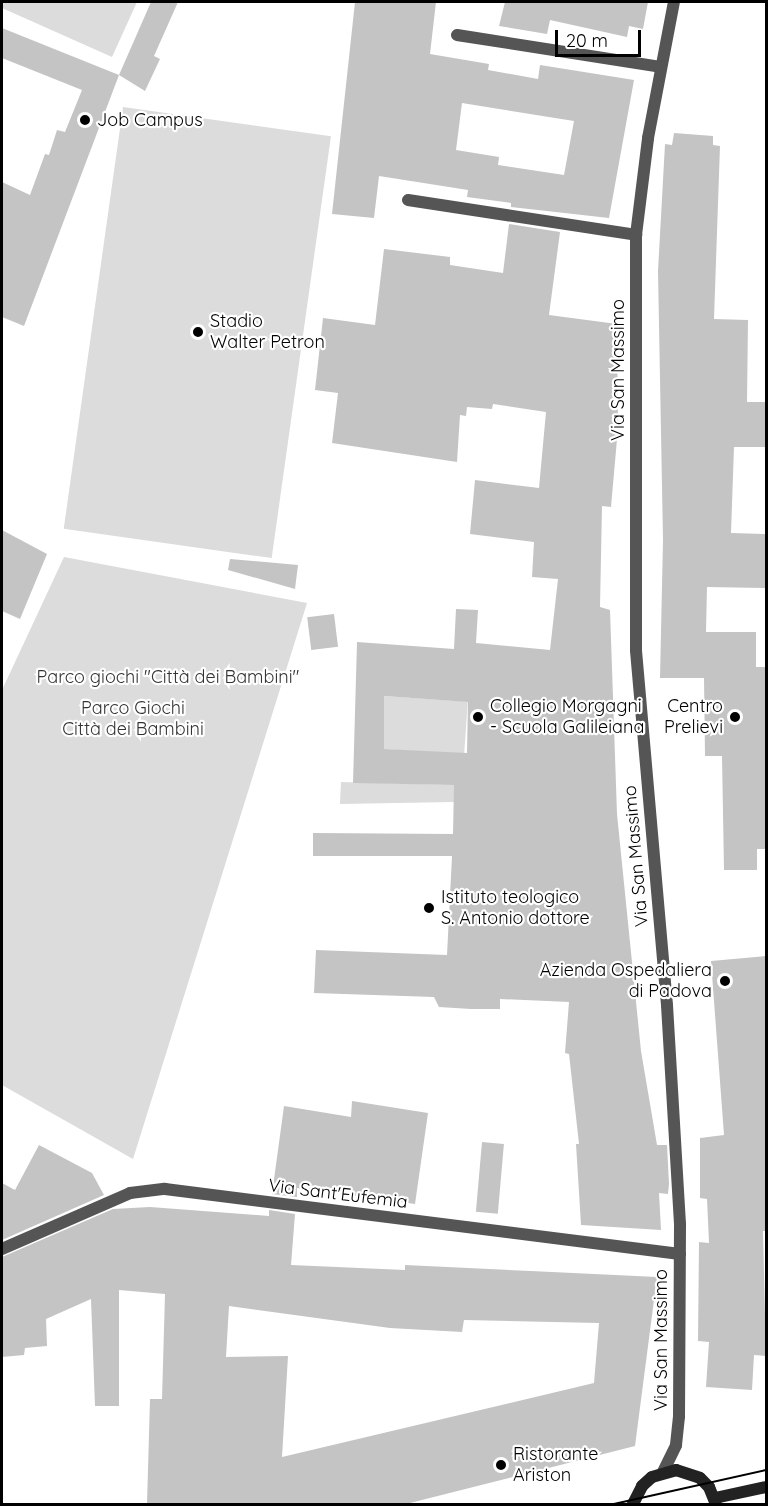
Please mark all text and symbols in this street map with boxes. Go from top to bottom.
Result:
scale bar [558,18,644,56]
text: 20 m [566,29,608,52]
place label: Job Campus [97,109,203,131]
marker: Job Campus [78,113,92,127]
street label: Via San Massimo [607,299,629,441]
place label: Stadio Walter Petron [210,311,325,354]
marker: Stadio Walter Petron [191,325,205,339]
park label: Parco giochi "Città dei Bambini" [37,666,299,688]
place label: Collegio Morgagni - Scuola Galileiana [490,696,644,738]
place label: Centro Prelievi [664,696,723,738]
park label: Parco Giochi Città dei Bambini [62,698,204,740]
marker: Collegio Morgagni - Scuola Galileiana [471,710,485,724]
marker: Centro Prelievi [728,710,742,724]
street label: Via San Massimo [619,784,653,928]
place label: Istituto teologico S. Antonio dottore [441,887,590,930]
marker: Istituto teologico S. Antonio dottore [422,901,436,915]
place label: Azienda Ospedaliera di Padova [540,960,712,1002]
marker: Azienda Ospedaliera di Padova [716,972,734,990]
street label: Via Sant'Eufemia [267,1175,409,1213]
street label: Via San Massimo [650,1269,672,1411]
place label: Ristorante Ariston [513,1444,598,1486]
marker: Ristorante Ariston [494,1458,508,1472]

